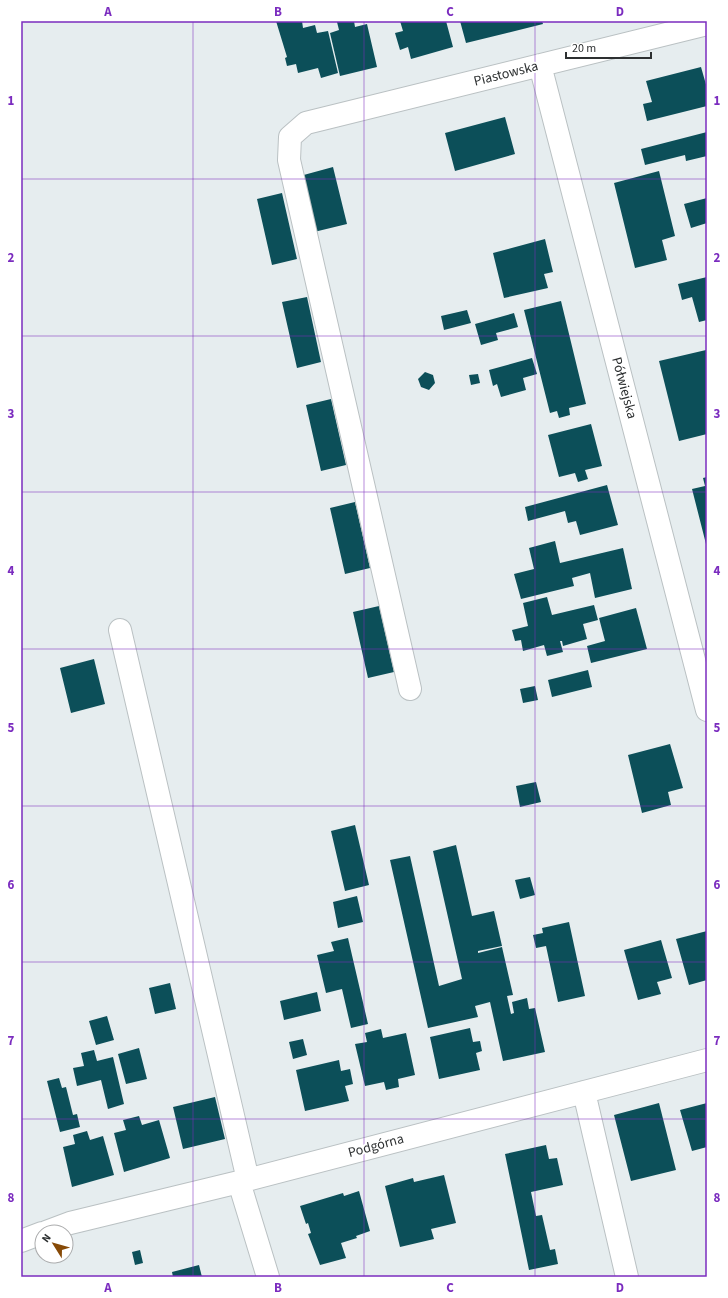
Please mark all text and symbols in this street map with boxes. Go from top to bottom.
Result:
text: A [103,3,112,21]
text: B [274,3,282,21]
text: C [446,3,454,21]
text: D [616,3,624,21]
scale bar [566,34,651,60]
text: 20 m [572,40,596,57]
street label: Piastowska [472,56,540,92]
text: 1 [8,92,15,110]
text: 1 [714,92,721,110]
text: 2 [8,249,15,267]
text: 2 [714,249,721,267]
street label: Półwiejska [606,355,642,421]
text: 3 [8,405,15,423]
text: 3 [714,405,721,423]
text: 4 [8,562,15,580]
text: 4 [714,562,721,580]
text: 5 [8,719,15,737]
text: 5 [714,719,721,737]
text: 6 [8,876,15,894]
text: 6 [714,876,721,894]
text: 7 [8,1032,15,1050]
text: 7 [714,1032,721,1050]
street label: Podgórna [346,1129,406,1163]
text: 8 [8,1189,15,1207]
text: 8 [714,1189,721,1207]
north arrow [34,1224,74,1264]
text: N [38,1231,55,1246]
text: A [103,1279,112,1297]
text: B [274,1279,282,1297]
text: C [446,1279,454,1297]
text: D [616,1279,624,1297]

